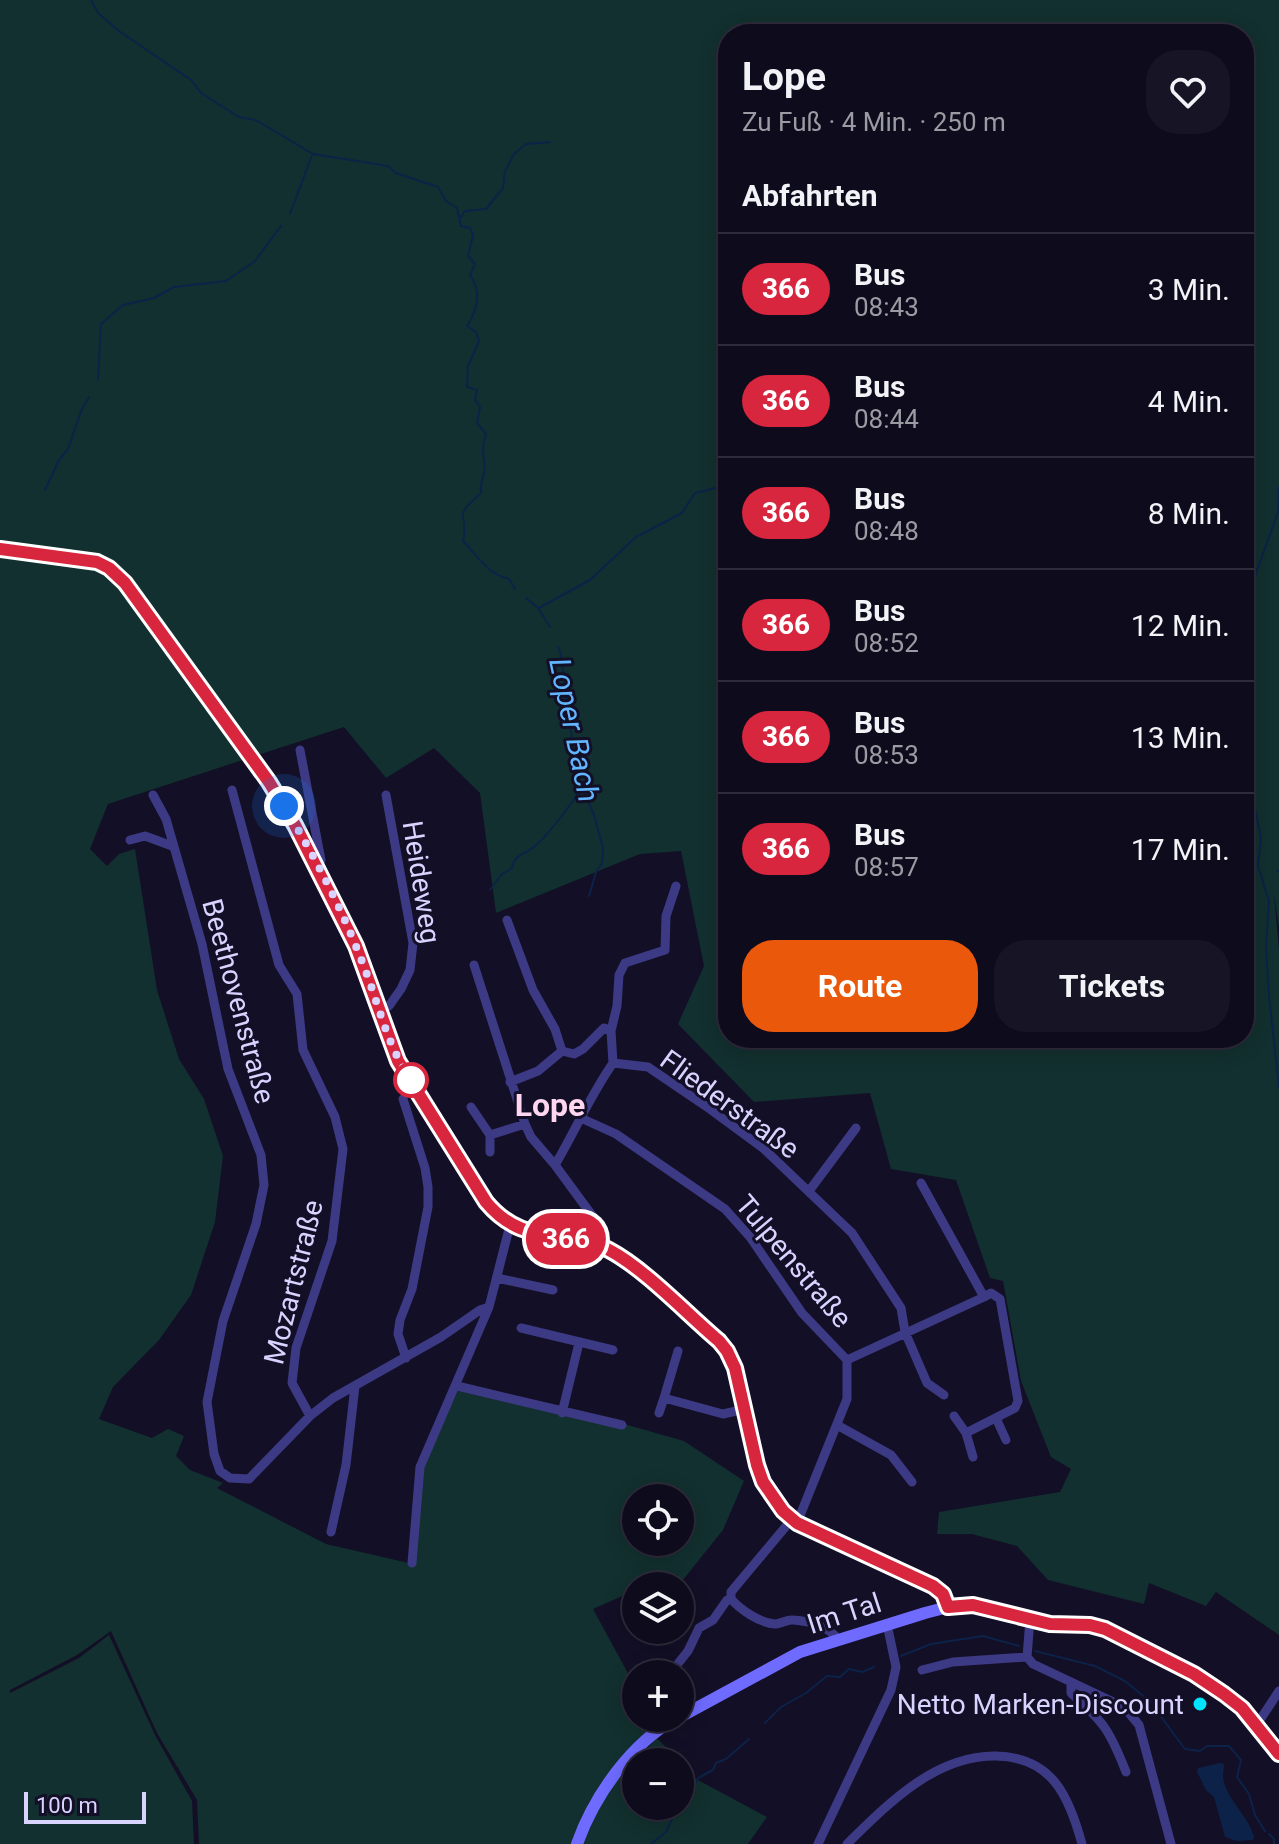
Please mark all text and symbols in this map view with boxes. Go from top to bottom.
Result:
button: heart [1146,50,1230,134]
text: Lope [742,55,826,99]
text: Zu Fuß · 4 Min. · 250 m [742,107,1006,137]
text: Abfahrten [742,178,878,213]
text: Bus [854,257,905,292]
text: 366 [762,272,810,305]
text: 3 Min. [1148,272,1230,307]
text: 08:43 [854,292,919,322]
text: Bus [854,369,905,404]
text: 366 [762,384,810,417]
text: 4 Min. [1148,384,1230,419]
text: 08:44 [854,404,919,434]
text: Bus [854,481,905,516]
text: 366 [762,496,810,529]
text: 8 Min. [1148,496,1230,531]
text: 08:48 [854,516,919,546]
text: Bus [854,593,905,628]
text: 366 [762,608,810,641]
text: 12 Min. [1131,608,1230,643]
text: 08:52 [854,628,919,658]
water label: Loper Bach [542,655,607,805]
text: Bus [854,705,905,740]
text: 366 [762,720,810,753]
text: 13 Min. [1131,720,1230,755]
text: 08:53 [854,740,919,770]
your location [264,786,304,826]
text: Bus [854,817,905,852]
street label: Heideweg [396,818,447,946]
text: 366 [762,832,810,865]
text: 17 Min. [1131,832,1230,867]
text: 08:57 [854,852,919,882]
street label: Beethovenstraße [195,895,282,1107]
button: Route [742,940,978,1032]
button: Tickets [994,940,1230,1032]
street label: Fliederstraße [654,1043,805,1166]
unlabelled marker [394,1063,428,1097]
district label: Lope [515,1086,585,1124]
street label: Tulpenstraße [729,1188,859,1334]
street label: Mozartstraße [257,1197,330,1368]
line badge: 366 [520,1213,612,1265]
text: 366 [542,1222,590,1255]
map controls [622,1484,694,1820]
button: locate [622,1484,694,1556]
button: layers [622,1572,694,1644]
street label: Im Tal [803,1586,885,1641]
button: + [622,1660,694,1732]
place label: Netto Marken-Discount [897,1688,1184,1721]
marker: Netto Marken-Discount [1191,1695,1209,1713]
button: − [622,1748,694,1820]
scale bar [24,1788,146,1824]
text: 100 m [36,1793,98,1818]

